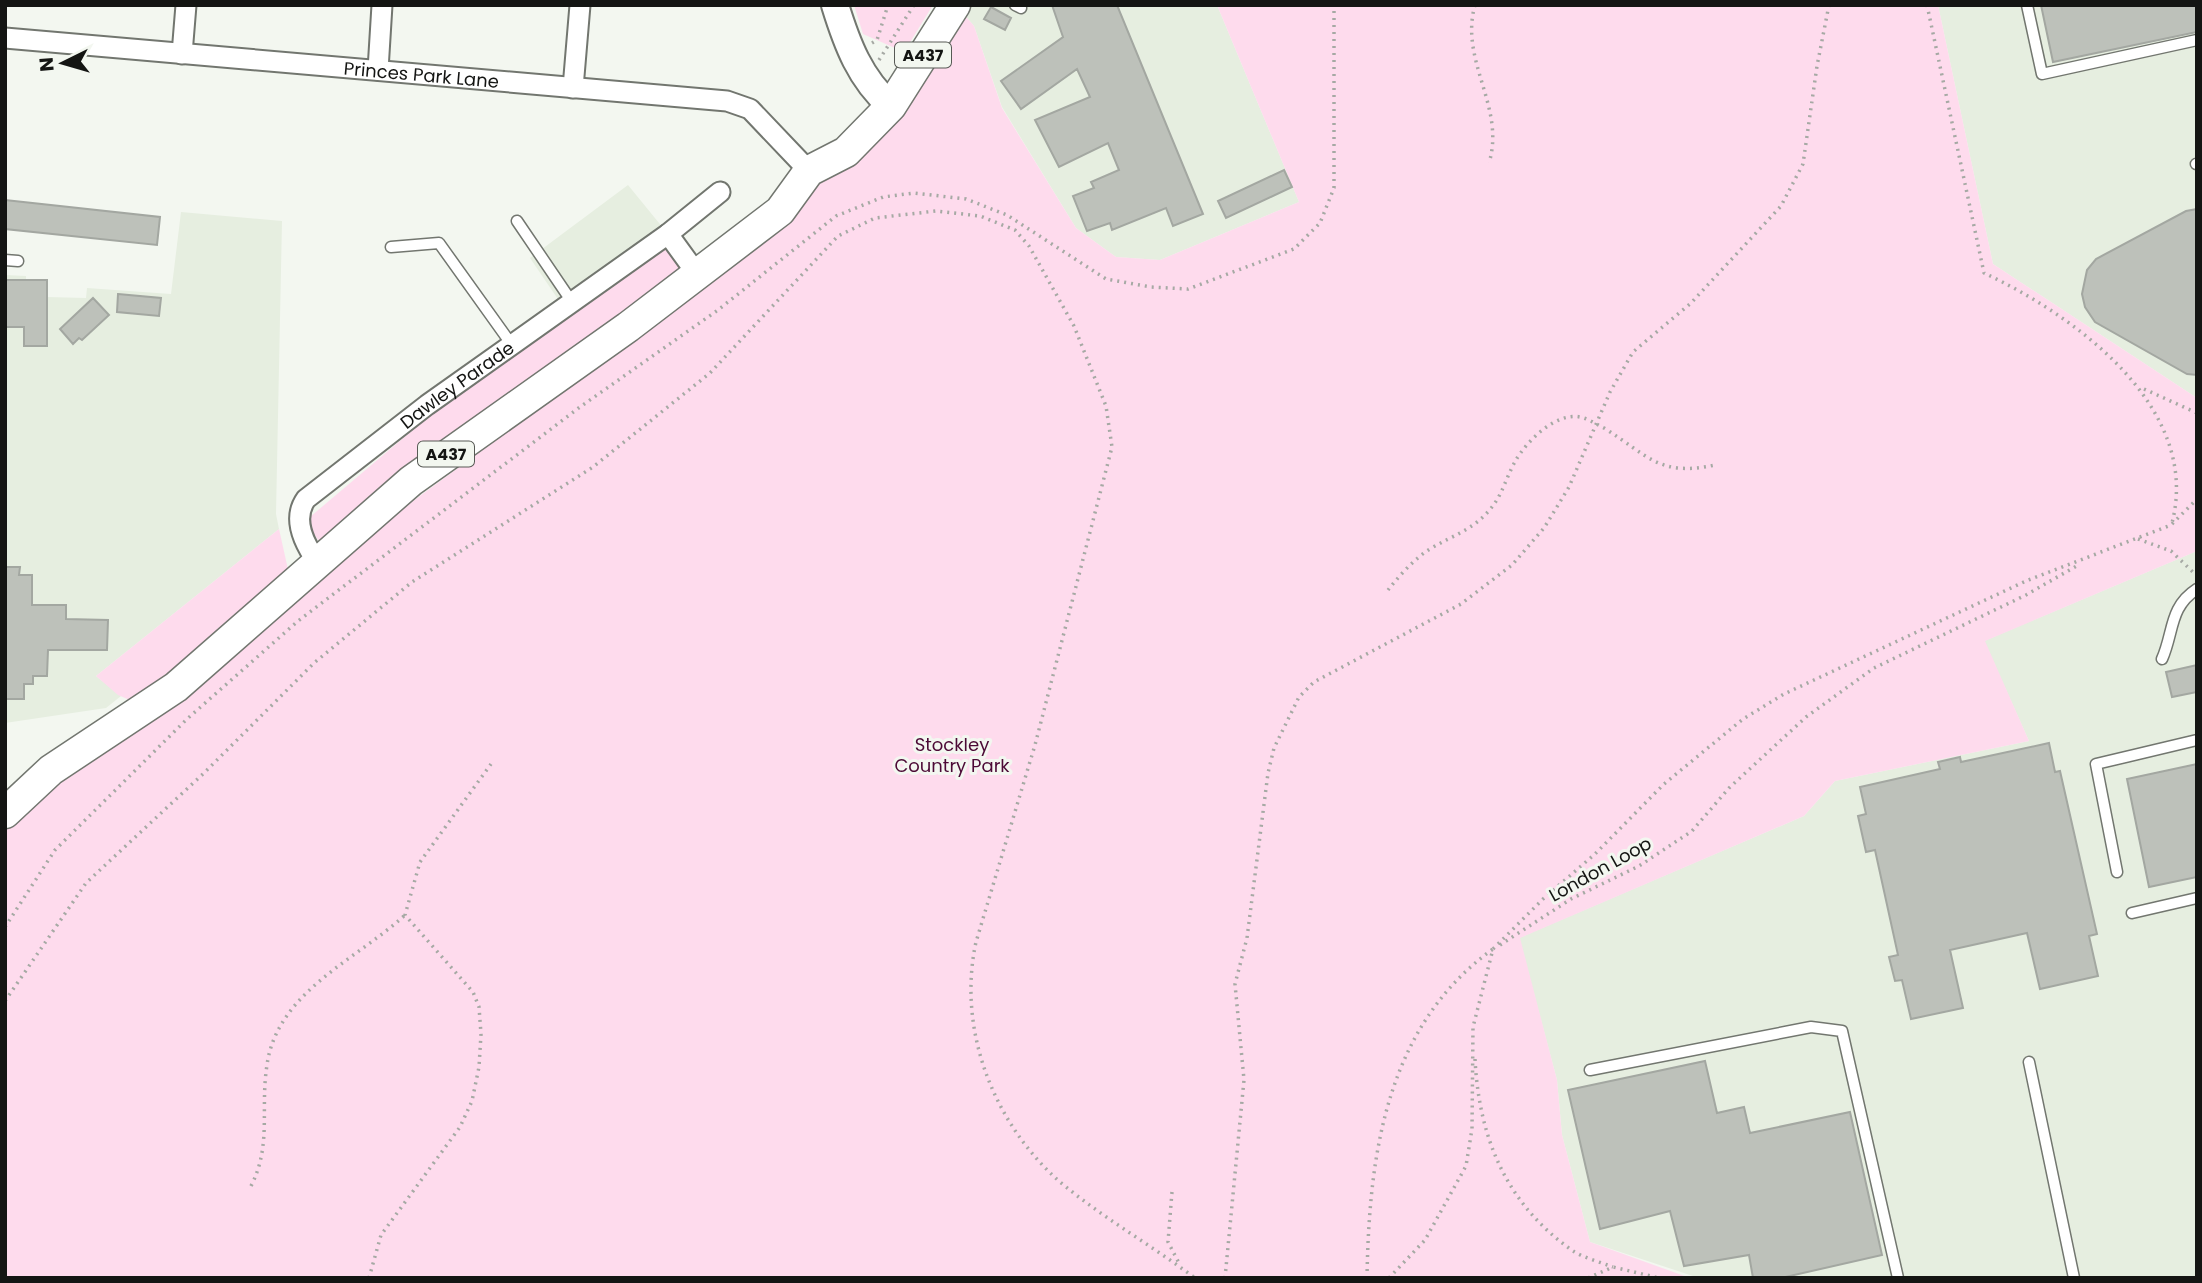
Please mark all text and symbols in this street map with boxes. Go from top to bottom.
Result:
north arrow [28,28,98,98]
road number: A437 [895,42,951,68]
street label: Princes Park Lane [343,55,500,94]
text: N [32,56,61,73]
street label: Dawley Parade [394,335,519,434]
road number: A437 [418,442,474,467]
park label: Stockley Country Park [894,732,1010,778]
street label: London Loop [1544,830,1656,908]

